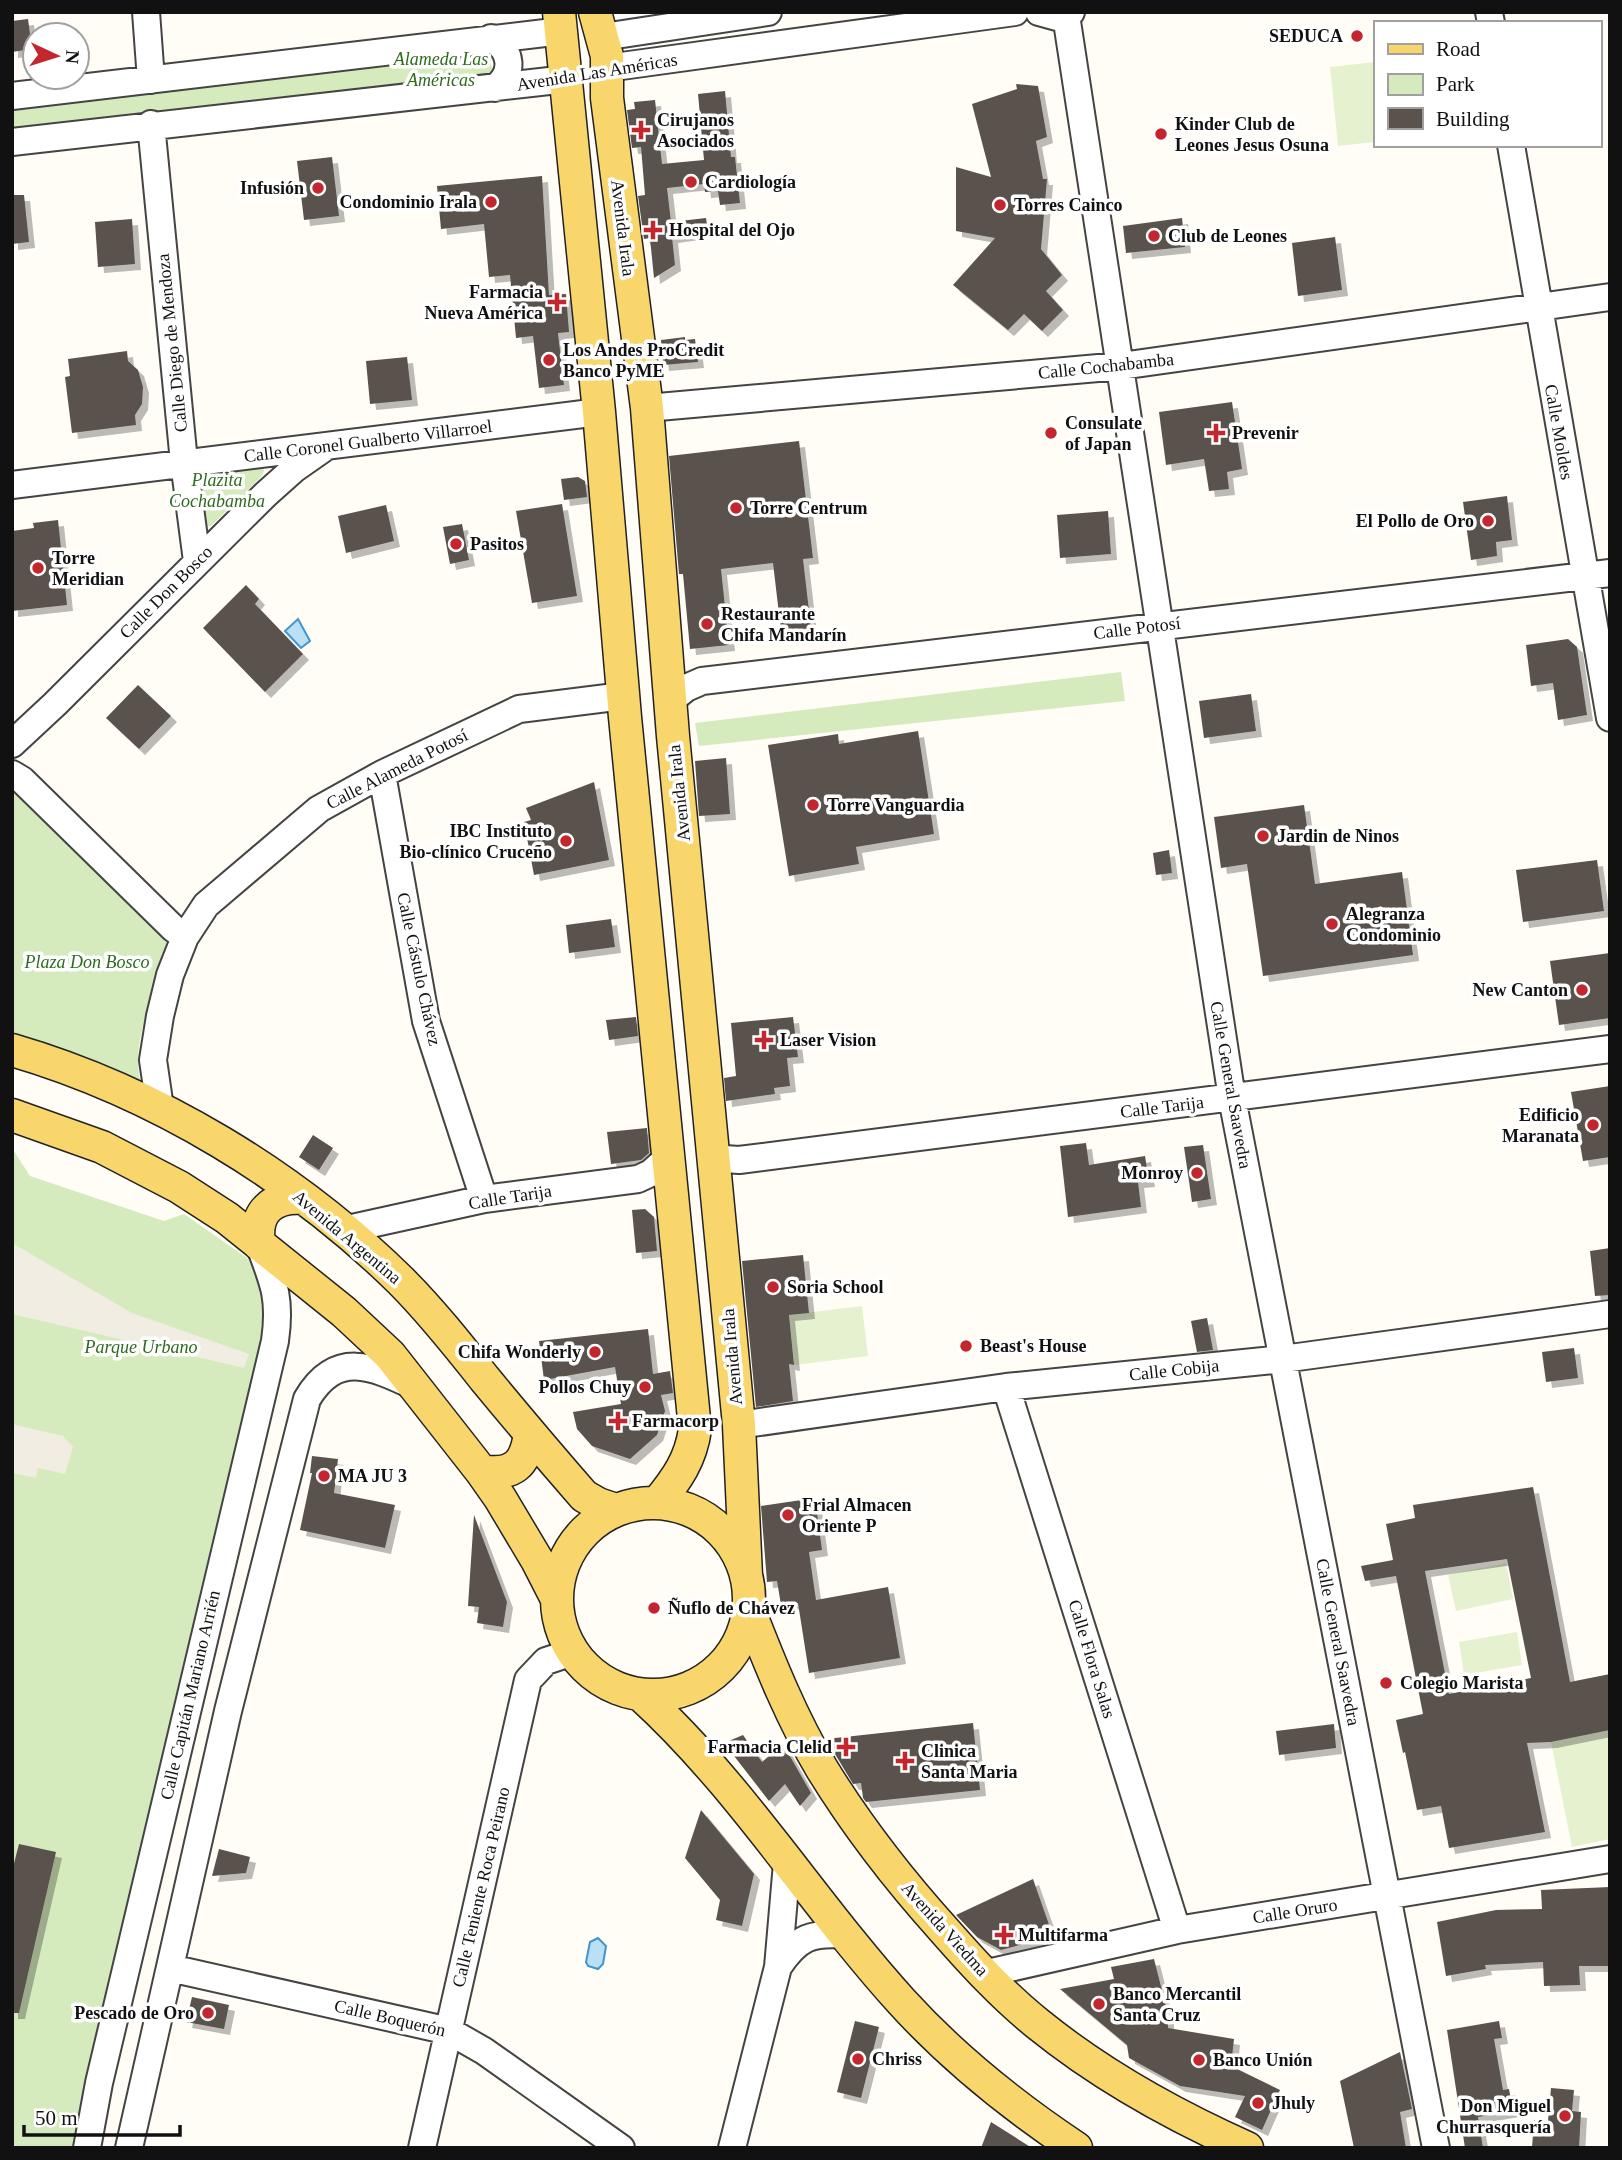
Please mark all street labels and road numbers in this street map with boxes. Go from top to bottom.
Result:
street label: Avenida Las Américas [515,49,679,95]
street label: Avenida Irala [607,179,639,277]
street label: Calle Diego de Mendoza [153,253,191,433]
street label: Calle Cochabamba [1037,349,1175,383]
street label: Calle Moldes [1541,383,1577,481]
street label: Calle Coronel Gualberto Villarroel [243,416,493,466]
street label: Calle Don Bosco [115,541,217,643]
street label: Calle Potosí [1092,613,1182,643]
street label: Calle Alameda Potosí [323,725,471,813]
street label: Avenida Irala [664,744,694,842]
street label: Calle Cástulo Chávez [393,891,445,1047]
street label: Calle General Saavedra [1206,1000,1256,1170]
street label: Calle Tarija [1119,1092,1205,1122]
street label: Calle Tarija [467,1181,553,1213]
street label: Avenida Argentina [289,1186,405,1288]
street label: Avenida Irala [718,1308,746,1406]
street label: Calle Cobija [1128,1355,1220,1385]
street label: Calle General Saavedra [1312,1557,1364,1727]
street label: Calle Capitán Mariano Arrién [156,1588,224,1802]
street label: Calle Flora Salas [1064,1597,1120,1721]
street label: Calle Teniente Roca Peirano [448,1785,514,1989]
street label: Avenida Viedma [898,1878,992,1980]
street label: Calle Oruro [1251,1894,1339,1928]
street label: Calle Boquerón [332,1995,448,2041]

